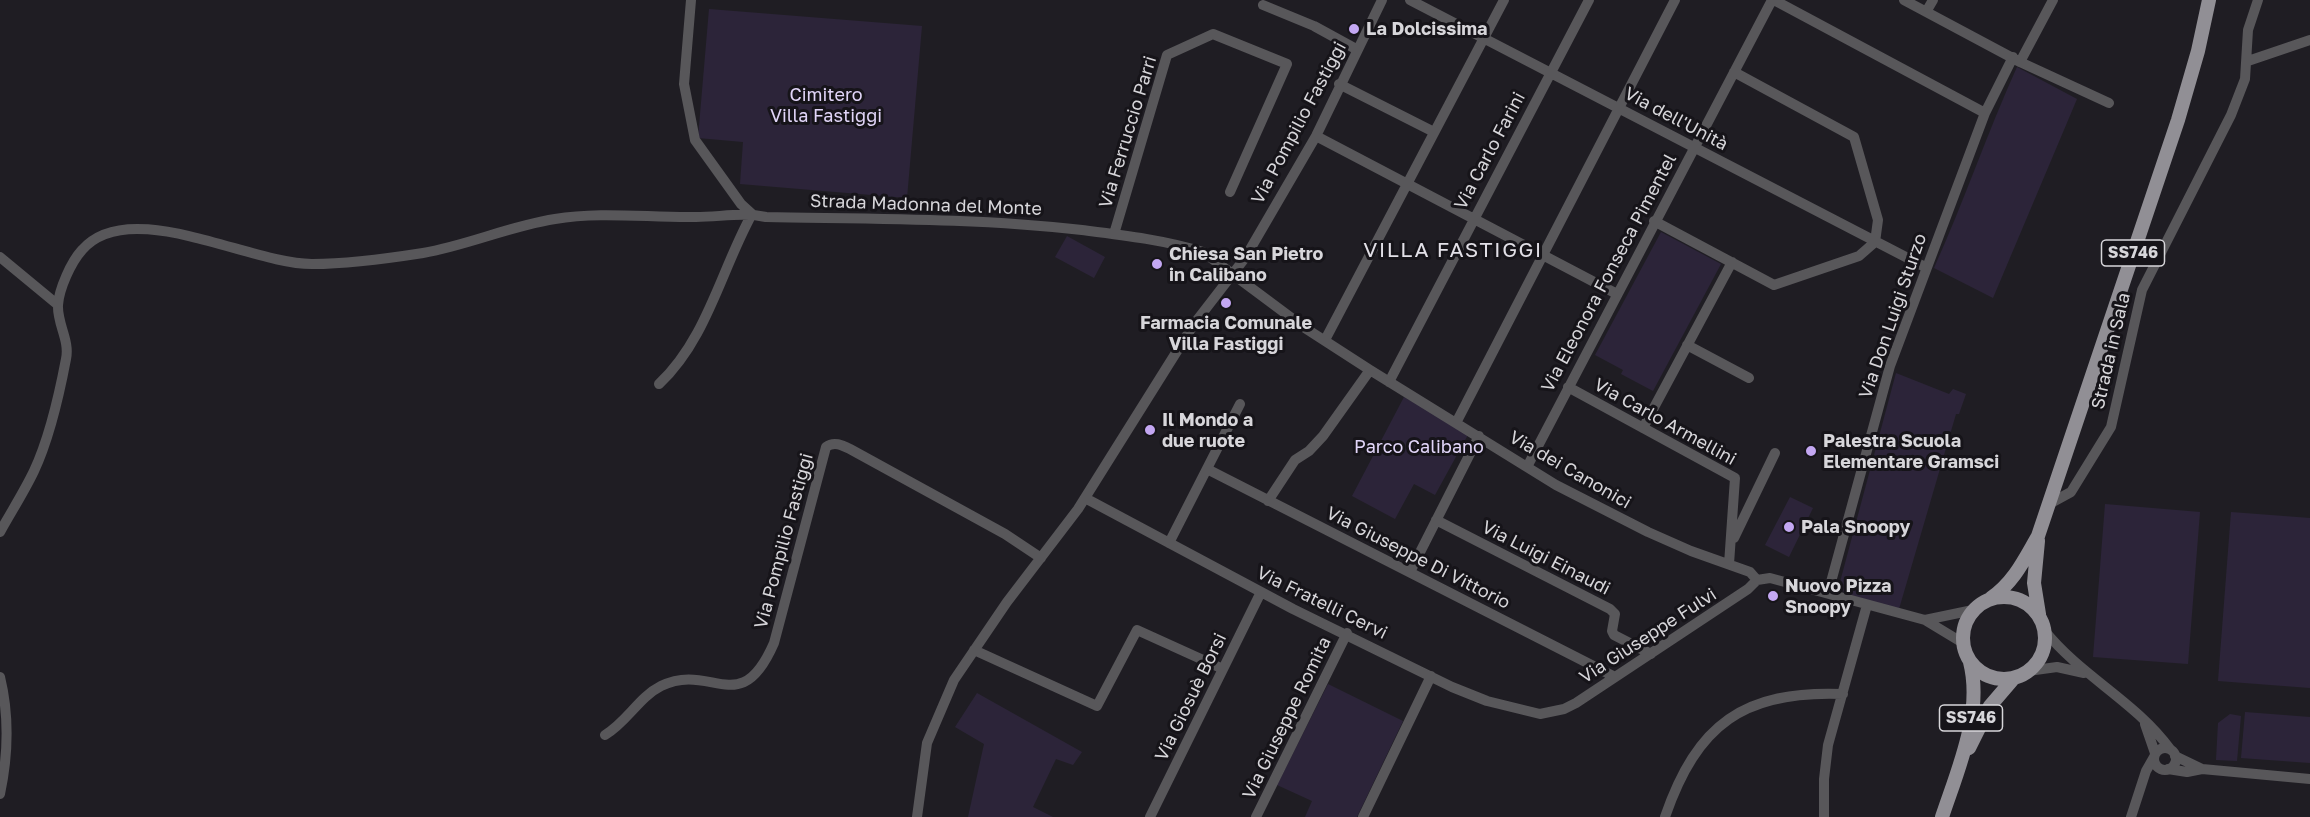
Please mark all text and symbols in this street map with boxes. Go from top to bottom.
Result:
place label: La Dolcissima [1366,18,1488,40]
marker: La Dolcissima [1347,22,1361,36]
street label: Via Pompilio Fastiggi [1247,38,1351,208]
street label: Via Ferruccio Parri [1095,53,1161,211]
street label: Via dell'Unità [1621,83,1731,155]
park label: Cimitero Villa Fastiggi [770,84,882,127]
street label: Via Carlo Farini [1450,88,1530,214]
street label: Via Eleonora Fonseca Pimentel [1537,150,1681,396]
street label: Strada Madonna del Monte [810,190,1042,220]
street label: Via Don Luigi Sturzo [1855,231,1931,401]
district label: VILLA FASTIGGI [1363,237,1543,263]
road number: SS746 [2102,240,2164,266]
place label: Chiesa San Pietro in Calibano [1169,243,1323,286]
marker: Chiesa San Pietro in Calibano [1150,257,1164,271]
street label: Strada in Sala [2087,291,2135,411]
marker: Farmacia Comunale Villa Fastiggi [1219,296,1233,310]
place label: Farmacia Comunale Villa Fastiggi [1140,312,1312,354]
street label: Via Carlo Armellini [1590,374,1740,470]
place label: Il Mondo a due ruote [1162,409,1253,452]
marker: Il Mondo a due ruote [1143,423,1157,437]
street label: Via dei Canonici [1505,426,1635,514]
place label: Palestra Scuola Elementare Gramsci [1823,430,1999,472]
park label: Parco Calibano [1354,436,1484,458]
marker: Palestra Scuola Elementare Gramsci [1804,444,1818,458]
street label: Via Pompilio Fastiggi [750,451,818,631]
street label: Via Giuseppe Di Vittorio [1322,502,1514,614]
street label: Via Luigi Einaudi [1478,516,1614,600]
place label: Pala Snoopy [1801,516,1910,538]
marker: Pala Snoopy [1782,520,1796,534]
street label: Via Fratelli Cervi [1253,562,1391,644]
place label: Nuovo Pizza Snoopy [1785,575,1892,618]
street label: Via Giuseppe Fulvi [1575,584,1721,688]
marker: Nuovo Pizza Snoopy [1766,589,1780,603]
street label: Via Giosuè Borsi [1151,630,1231,764]
street label: Via Giuseppe Romita [1238,633,1336,803]
road number: SS746 [1940,705,2002,731]

